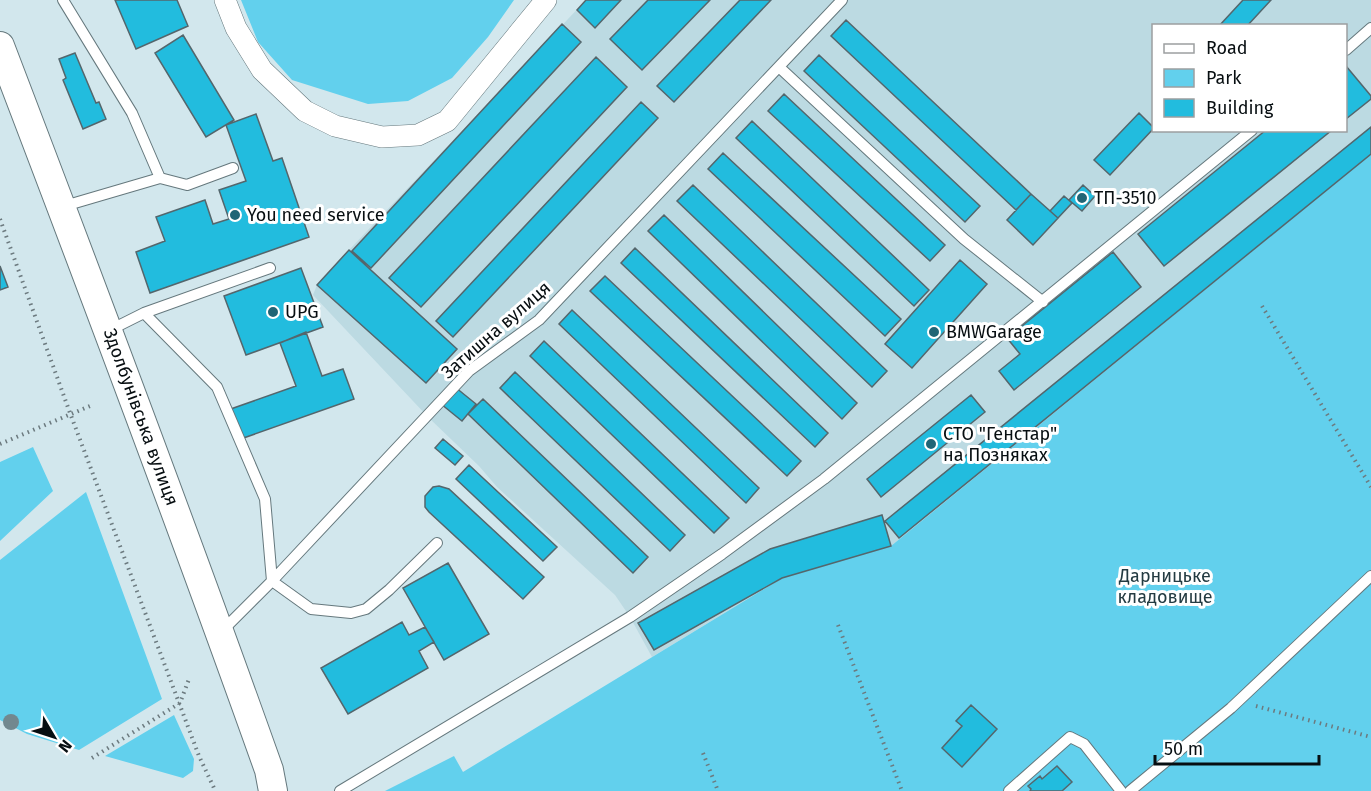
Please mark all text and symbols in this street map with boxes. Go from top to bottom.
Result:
legend [1152,24,1347,132]
text: Road [1206,37,1248,59]
text: Park [1206,67,1242,89]
text: Building [1206,97,1274,119]
place label: ТП-3510 [1094,187,1157,209]
marker: ТП-3510 [1075,191,1089,205]
place label: You need service [247,204,384,226]
marker: You need service [228,208,242,222]
street label: Затишна вулиця [437,277,555,383]
place label: UPG [285,301,319,323]
marker: UPG [266,305,280,319]
place label: BMWGarage [946,321,1042,343]
street label: Здолбунівська вулиця [99,325,183,509]
marker: BMWGarage [927,325,941,339]
place label: СТО "Генстар" на Позняках [943,423,1057,466]
marker: СТО "Генстар" на Позняках [924,437,938,451]
park label: Дарницьке кладовище [1118,565,1212,608]
north arrow [24,707,84,767]
scale bar [1155,728,1318,766]
text: N [55,736,76,756]
text: 50 m [1164,738,1203,760]

